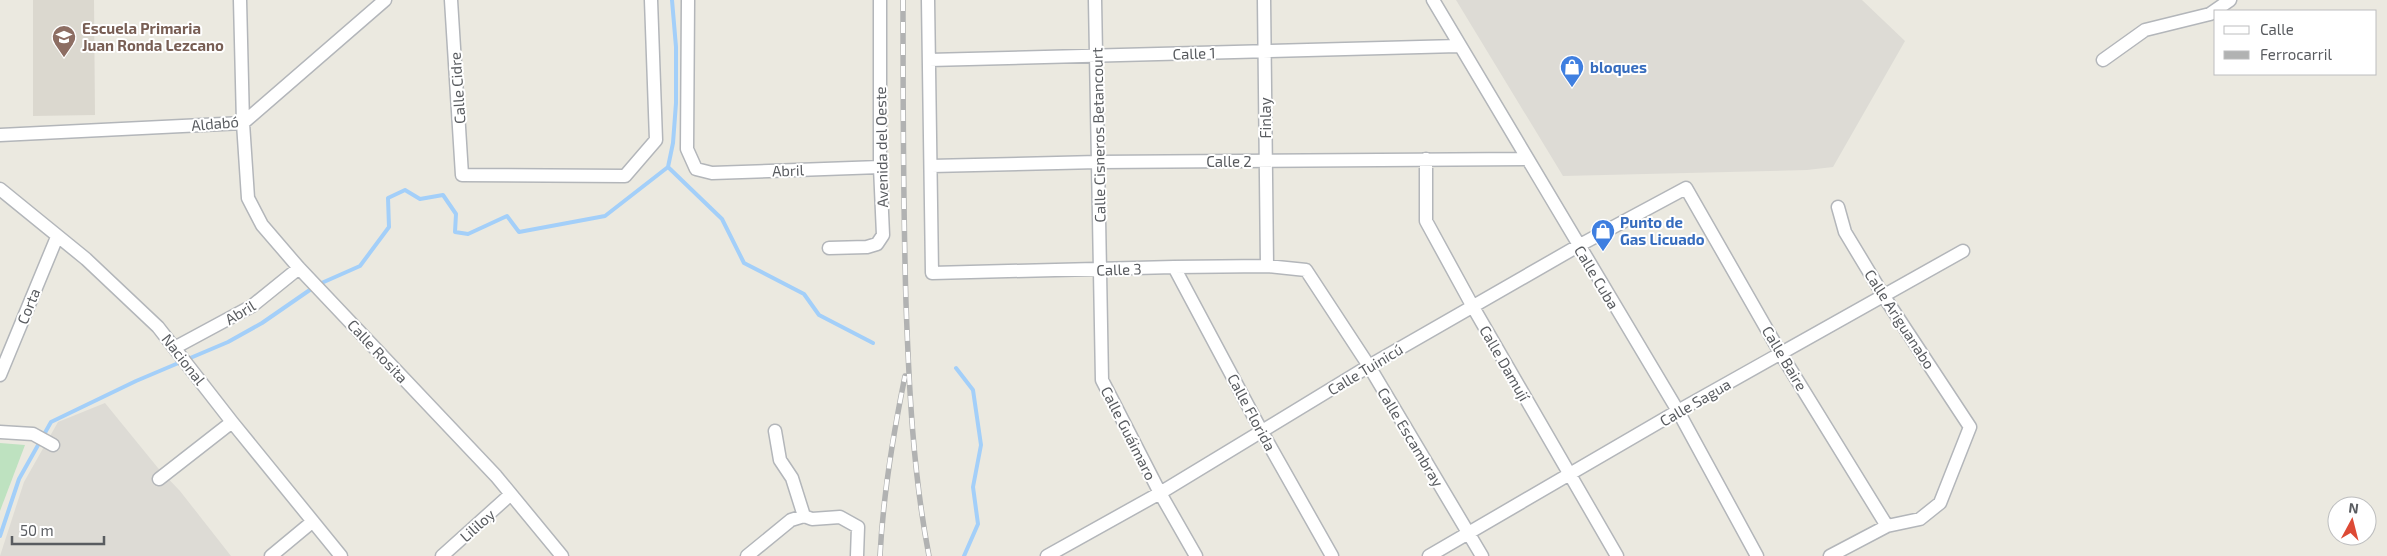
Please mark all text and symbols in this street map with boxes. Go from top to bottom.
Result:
legend [2214,10,2377,75]
place label: Escuela Primaria Juan Ronda Lezcano [82,19,224,54]
text: Calle [2260,20,2294,38]
school or university icon: Escuela Primaria Juan Ronda Lezcano [51,24,77,58]
street label: Calle 1 [1172,43,1216,63]
text: Ferrocarril [2260,45,2333,63]
street label: Calle Cisneros Betancourt [1087,47,1109,223]
street label: Calle Cidre [446,52,468,124]
shop icon: bloques [1559,54,1585,88]
place label: bloques [1590,58,1647,76]
street label: Avenida del Oeste [871,86,891,208]
street label: Finlay [1256,97,1274,139]
street label: Aldabó [190,112,240,134]
street label: Calle 2 [1206,152,1252,170]
street label: Abril [772,160,805,180]
place label: Punto de Gas Licuado [1620,213,1705,248]
shop icon: Punto de Gas Licuado [1590,218,1616,252]
street label: Calle Cuba [1571,242,1623,312]
street label: Calle 3 [1096,259,1142,279]
street label: Calle Ariguanabo [1861,266,1939,372]
street label: Corta [13,285,43,327]
street label: Abril [222,296,259,328]
street label: Calle Rosita [344,316,412,386]
street label: Calle Damují [1475,322,1535,406]
street label: Calle Baire [1759,322,1811,394]
street label: Nacional [159,330,210,389]
street label: Calle Tuinicú [1324,339,1406,399]
street label: Calle Florida [1224,370,1280,454]
street label: Calle Sagua [1656,374,1734,430]
street label: Calle Guáimaro [1098,383,1160,483]
street label: Calle Escambray [1374,384,1448,490]
north arrow [2327,496,2377,546]
text: N [2348,499,2360,517]
street label: Lililoy [456,505,498,545]
scale bar [12,514,105,546]
text: 50 m [20,521,54,539]

